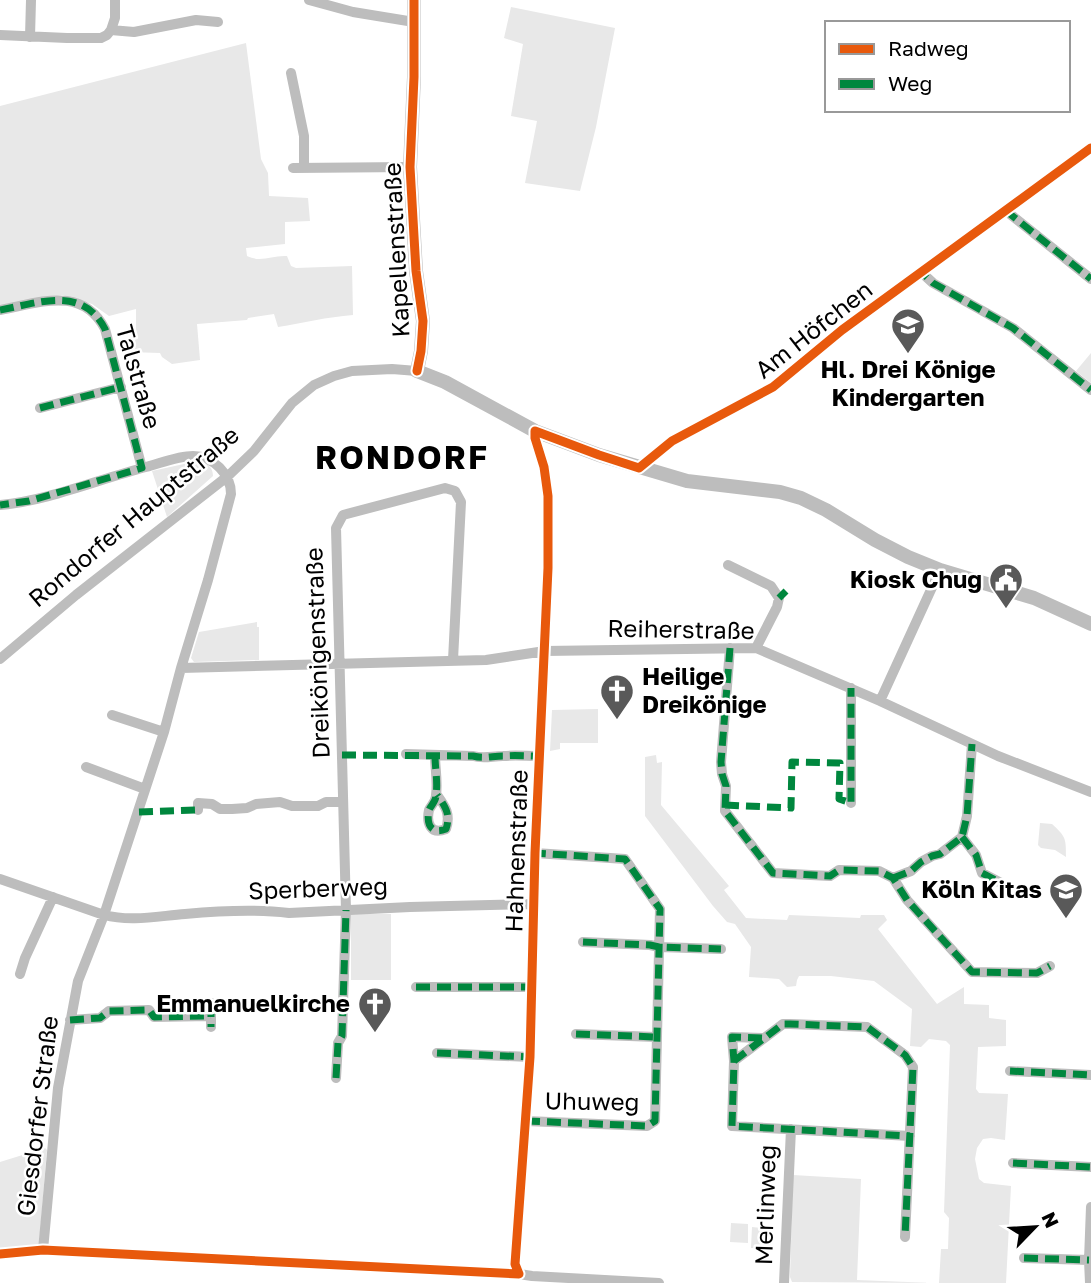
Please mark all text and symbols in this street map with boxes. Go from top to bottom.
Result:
legend [825,21,1070,112]
text: Radweg [888,35,969,61]
text: Weg [888,70,932,96]
street label: Kapellenstraße [376,162,415,338]
street label: Am Höfchen [749,274,877,384]
school or university icon: Hl. Drei Könige Kindergarten [889,306,927,355]
street label: Talstraße [111,321,168,432]
place label: Hl. Drei Könige Kindergarten [820,354,996,411]
street label: Rondorfer Hauptstraße [22,419,244,612]
district label: RONDORF [315,438,489,476]
street label: Dreikönigenstraße [298,547,335,759]
public building icon: Kiosk Chug [987,561,1025,610]
place label: Kiosk Chug [850,564,982,593]
street label: Reiherstraße [607,613,755,644]
place label: Heilige Dreikönige [642,661,767,718]
church icon: Heilige Dreikönige [598,672,636,721]
street label: Hahnenstraße [498,769,533,933]
street label: Sperberweg [248,871,388,904]
school or university icon: Köln Kitas [1047,871,1085,920]
place label: Köln Kitas [921,874,1042,903]
church icon: Emmanuelkirche [356,985,394,1034]
place label: Emmanuelkirche [156,988,350,1017]
street label: Giesdorfer Straße [10,1014,63,1218]
street label: Uhuweg [544,1085,640,1116]
street label: Merlinweg [748,1144,781,1266]
north arrow [1000,1192,1070,1262]
text: N [1037,1208,1064,1231]

